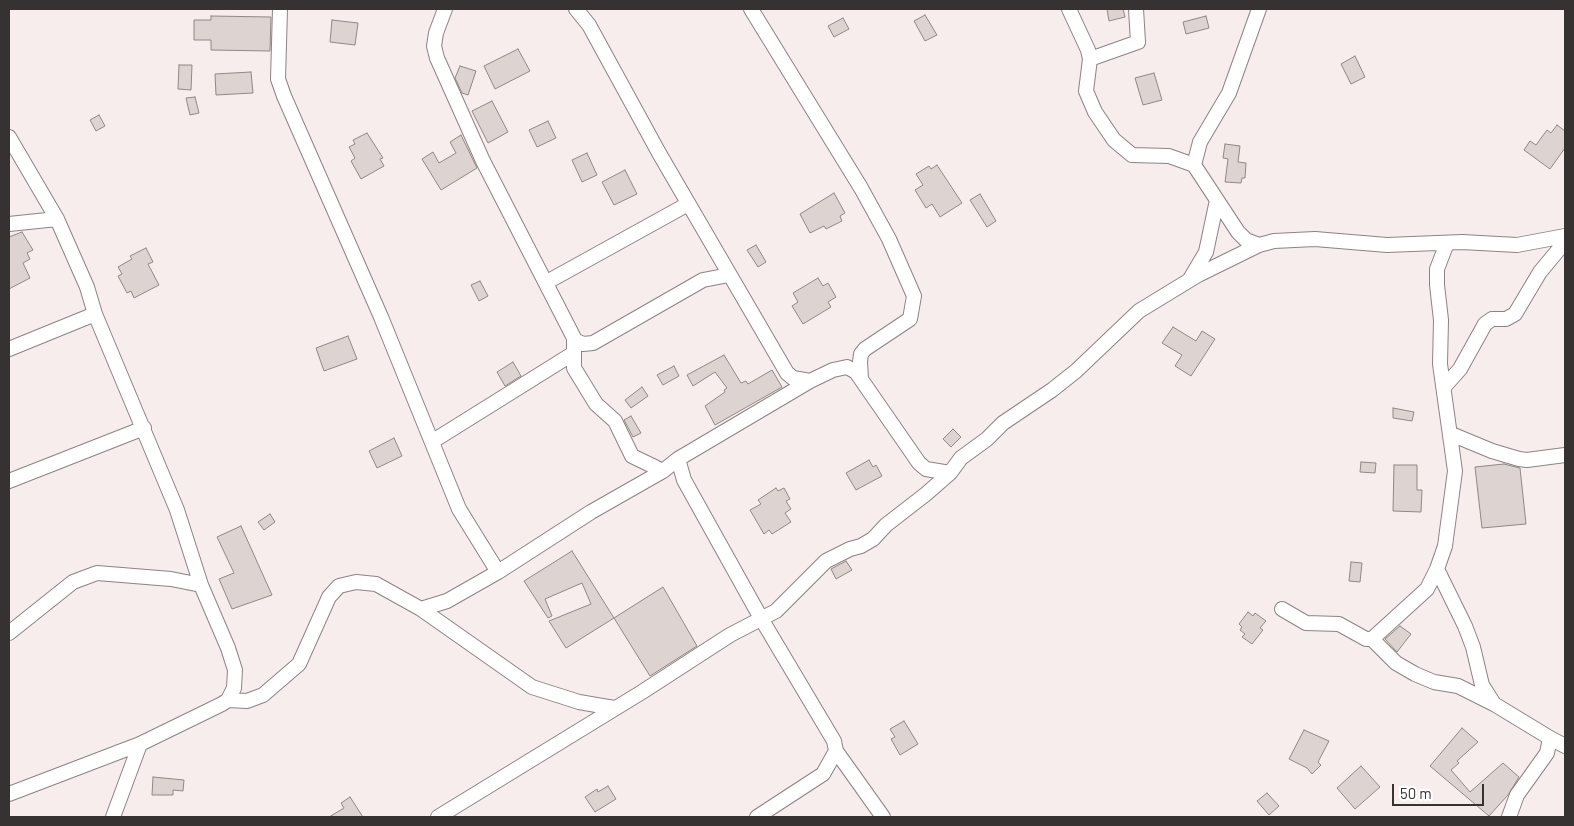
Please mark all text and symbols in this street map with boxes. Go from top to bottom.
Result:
scale bar [1394,774,1486,806]
text: 50 m [1400,784,1432,802]

